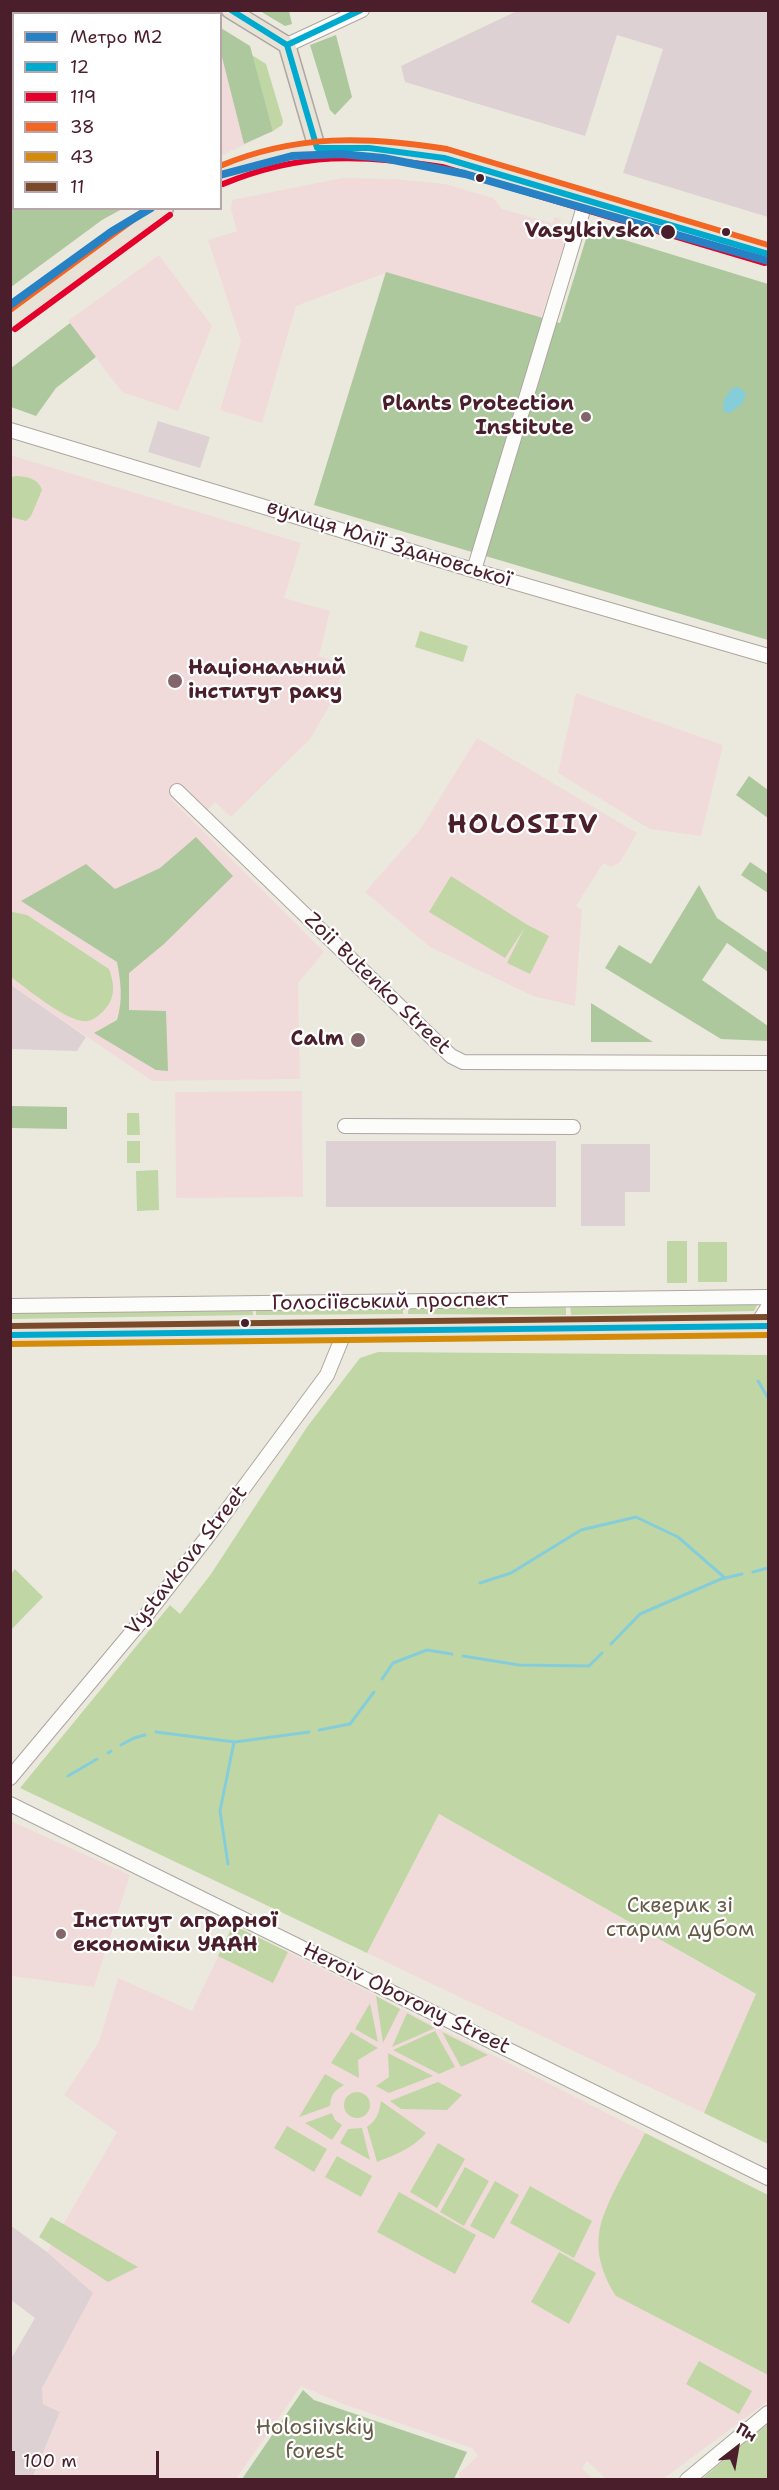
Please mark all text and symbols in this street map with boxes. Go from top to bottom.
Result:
legend [12,12,222,210]
text: Метро M2 [70,25,163,49]
text: 12 [70,55,89,79]
text: 119 [70,85,96,109]
text: 38 [70,115,95,139]
text: 43 [70,145,94,169]
unlabelled marker [474,172,486,184]
text: 11 [70,175,84,199]
place label: Vasylkivska [525,219,654,245]
marker: Vasylkivska [659,223,677,241]
unlabelled marker [720,226,732,238]
place label: Plants Protection Institute [382,392,574,442]
marker: Plants Protection Institute [579,410,593,424]
street label: вулиця Юлії Здановської [263,495,515,593]
place label: Національний інститут раку [188,656,346,706]
marker: Національний інститут раку [166,672,184,690]
district label: HOLOSIIV [447,810,599,842]
street label: Zoii Butenko Street [299,908,455,1060]
place label: Calm [291,1027,344,1053]
marker: Calm [349,1031,367,1049]
street label: Голосіївський проспект [271,1287,509,1317]
unlabelled marker [239,1317,251,1329]
street label: Vystavkova Street [121,1481,253,1641]
park label: Скверик зі старим дубом [606,1894,754,1944]
place label: Інститут аграрної економіки УААН [73,1909,278,1959]
marker: Інститут аграрної економіки УААН [54,1927,68,1941]
street label: Heroiv Oborony Street [298,1938,514,2060]
park label: Holosiivskiy forest [256,2416,374,2466]
north arrow [707,2418,767,2478]
text: Пн [732,2418,761,2447]
scale bar [15,2439,162,2477]
text: 100 m [23,2449,77,2473]

